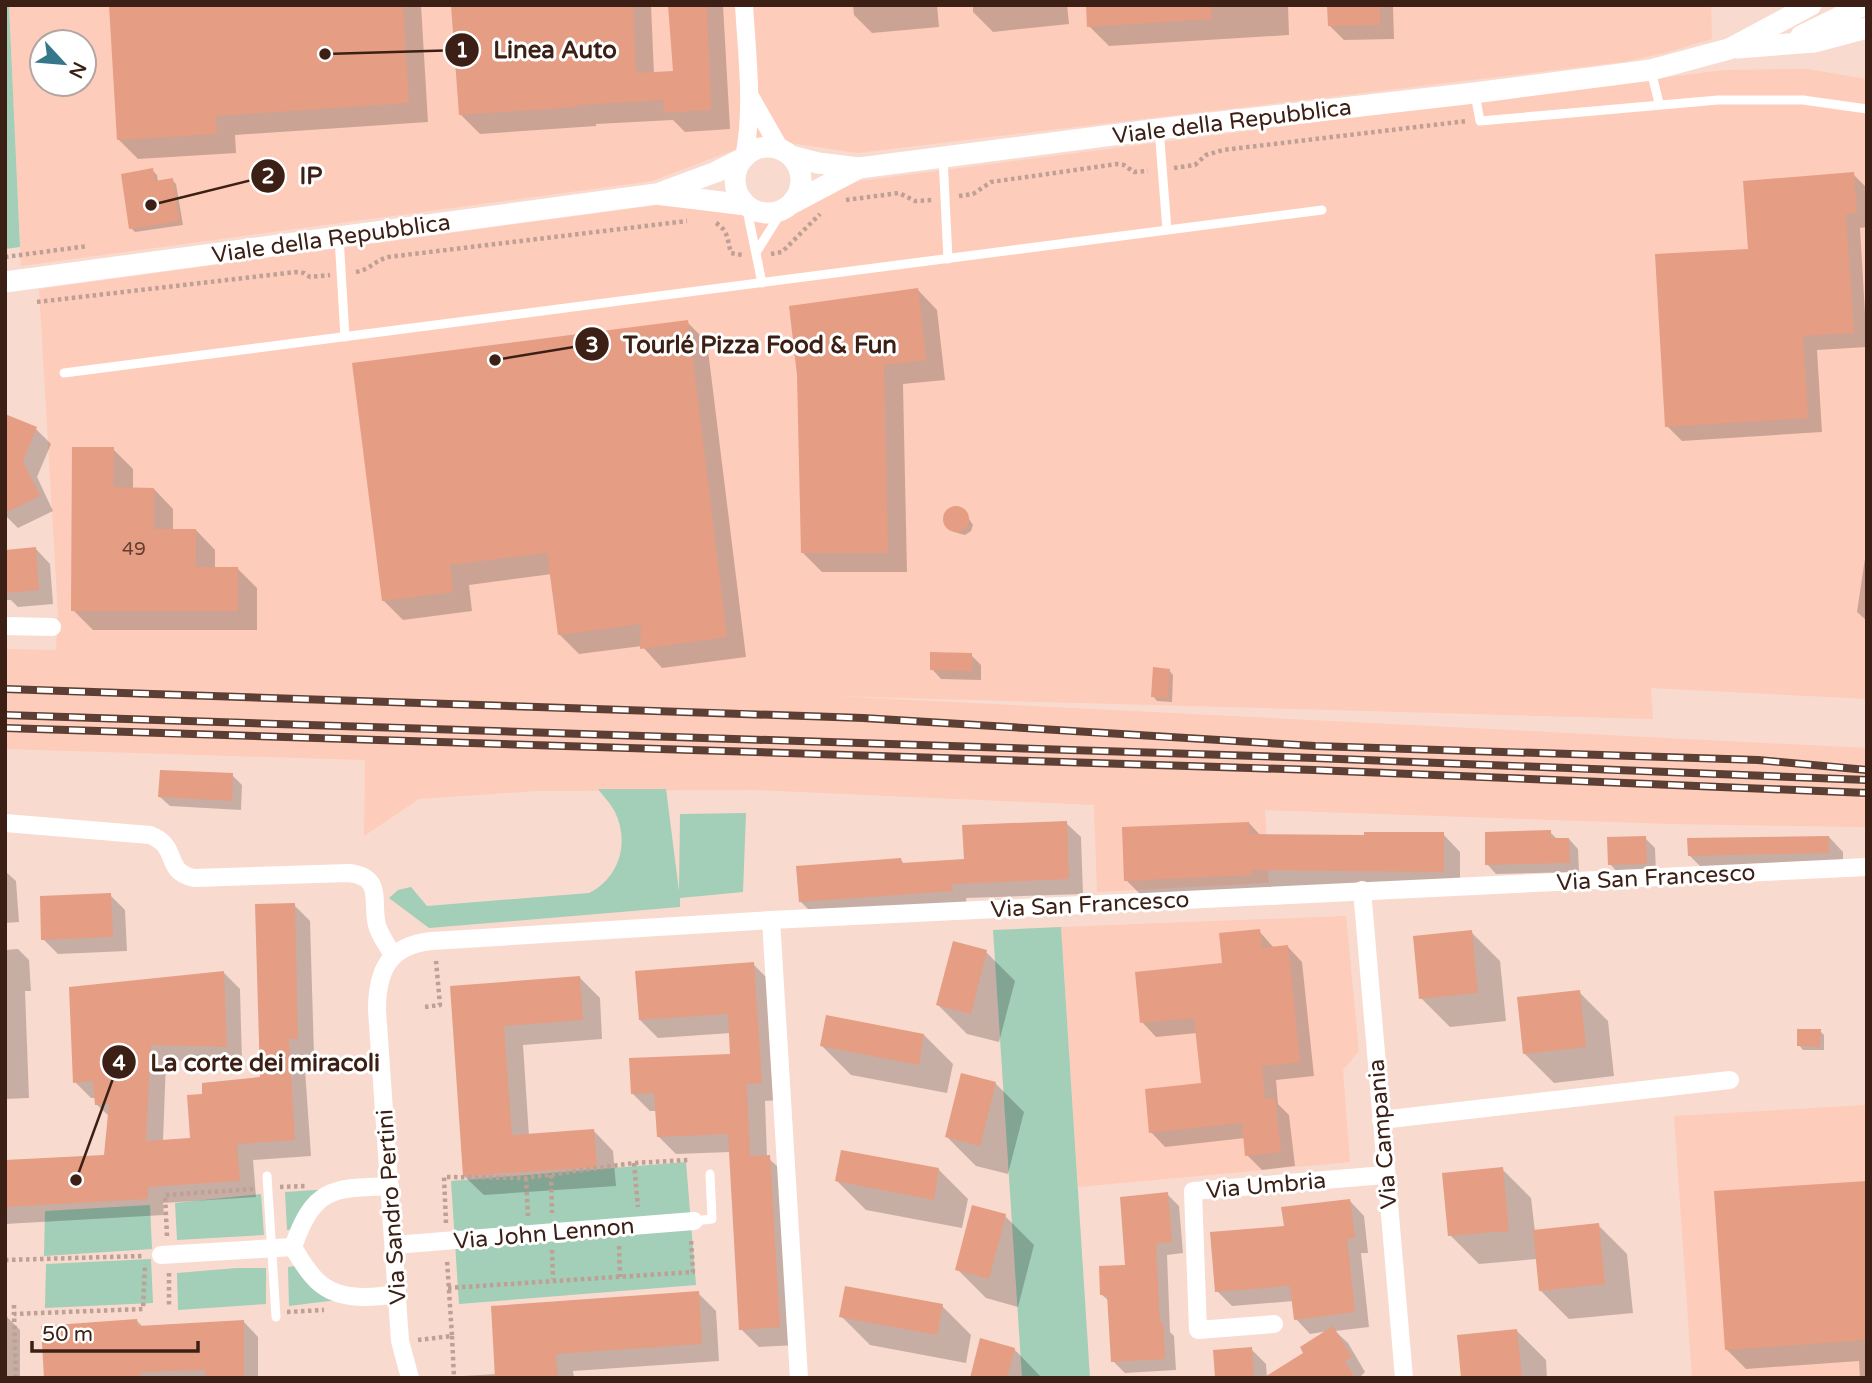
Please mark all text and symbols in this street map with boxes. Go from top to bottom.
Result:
callout: Linea Auto [444,27,631,72]
north arrow [28,28,98,98]
text: Linea Auto [493,36,617,65]
text: 1 [455,38,469,63]
text: N [64,58,91,82]
street label: Viale della Repubblica [1111,93,1353,151]
callout: IP [251,153,337,198]
text: IP [300,162,322,191]
text: 2 [261,164,275,189]
street label: Viale della Repubblica [210,208,452,270]
callout: Tourlé Pizza Food & Fun [574,322,911,367]
text: Tourlé Pizza Food & Fun [622,331,897,360]
text: 3 [585,333,599,358]
house number: 49 [122,538,146,560]
street label: Via San Francesco [1556,859,1756,897]
street label: Via San Francesco [990,886,1190,924]
callout: La corte dei miracoli [101,1040,394,1085]
text: La corte dei miracoli [150,1049,380,1078]
text: 4 [112,1051,126,1076]
street label: Via Campania [1362,1058,1404,1210]
street label: Via Sandro Pertini [371,1108,413,1305]
street label: Via Umbria [1205,1167,1327,1205]
street label: Via John Lennon [453,1212,636,1256]
scale bar [32,1310,198,1354]
text: 50 m [42,1322,93,1347]

